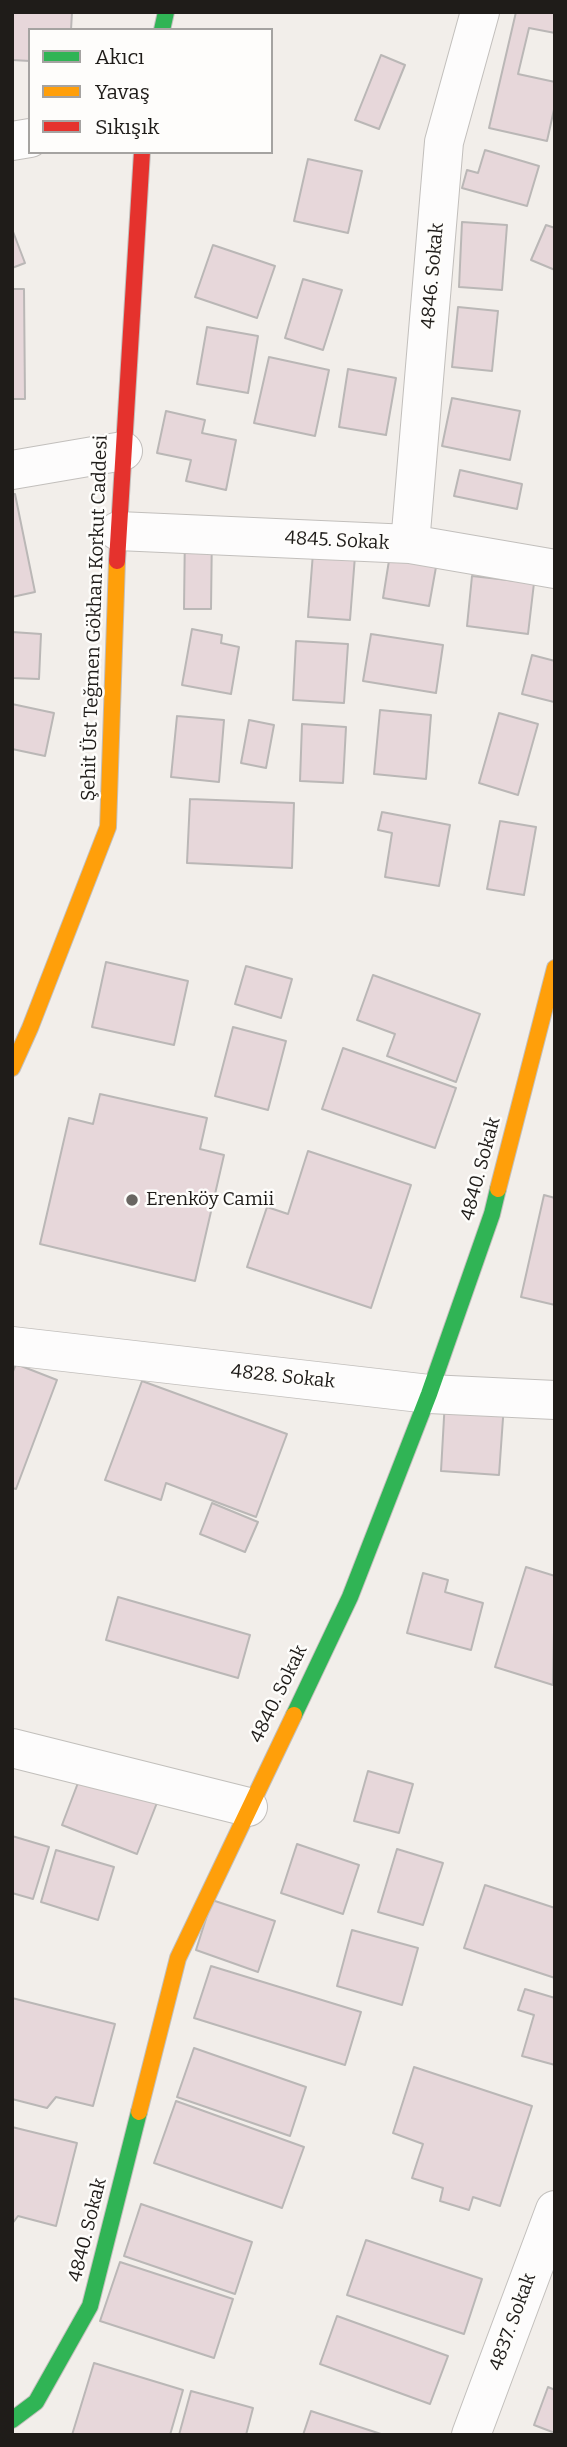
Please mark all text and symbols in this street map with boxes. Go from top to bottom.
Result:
legend [28,28,273,154]
text: Akıcı [95,44,144,70]
text: Yavaş [95,79,150,105]
text: Sıkışık [95,114,159,140]
street label: 4846. Sokak [417,222,449,330]
street label: Şehit Üst Teğmen Gökhan Korkut Caddesi [77,434,113,802]
street label: 4845. Sokak [284,527,390,555]
street label: 4840. Sokak [456,1115,506,1223]
place label: Erenköy Camii [146,1189,274,1211]
marker: Erenköy Camii [124,1192,140,1208]
street label: 4828. Sokak [230,1360,336,1394]
street label: 4840. Sokak [246,1641,312,1747]
street label: 4840. Sokak [64,2176,112,2284]
street label: 4837. Sokak [485,2270,541,2374]

